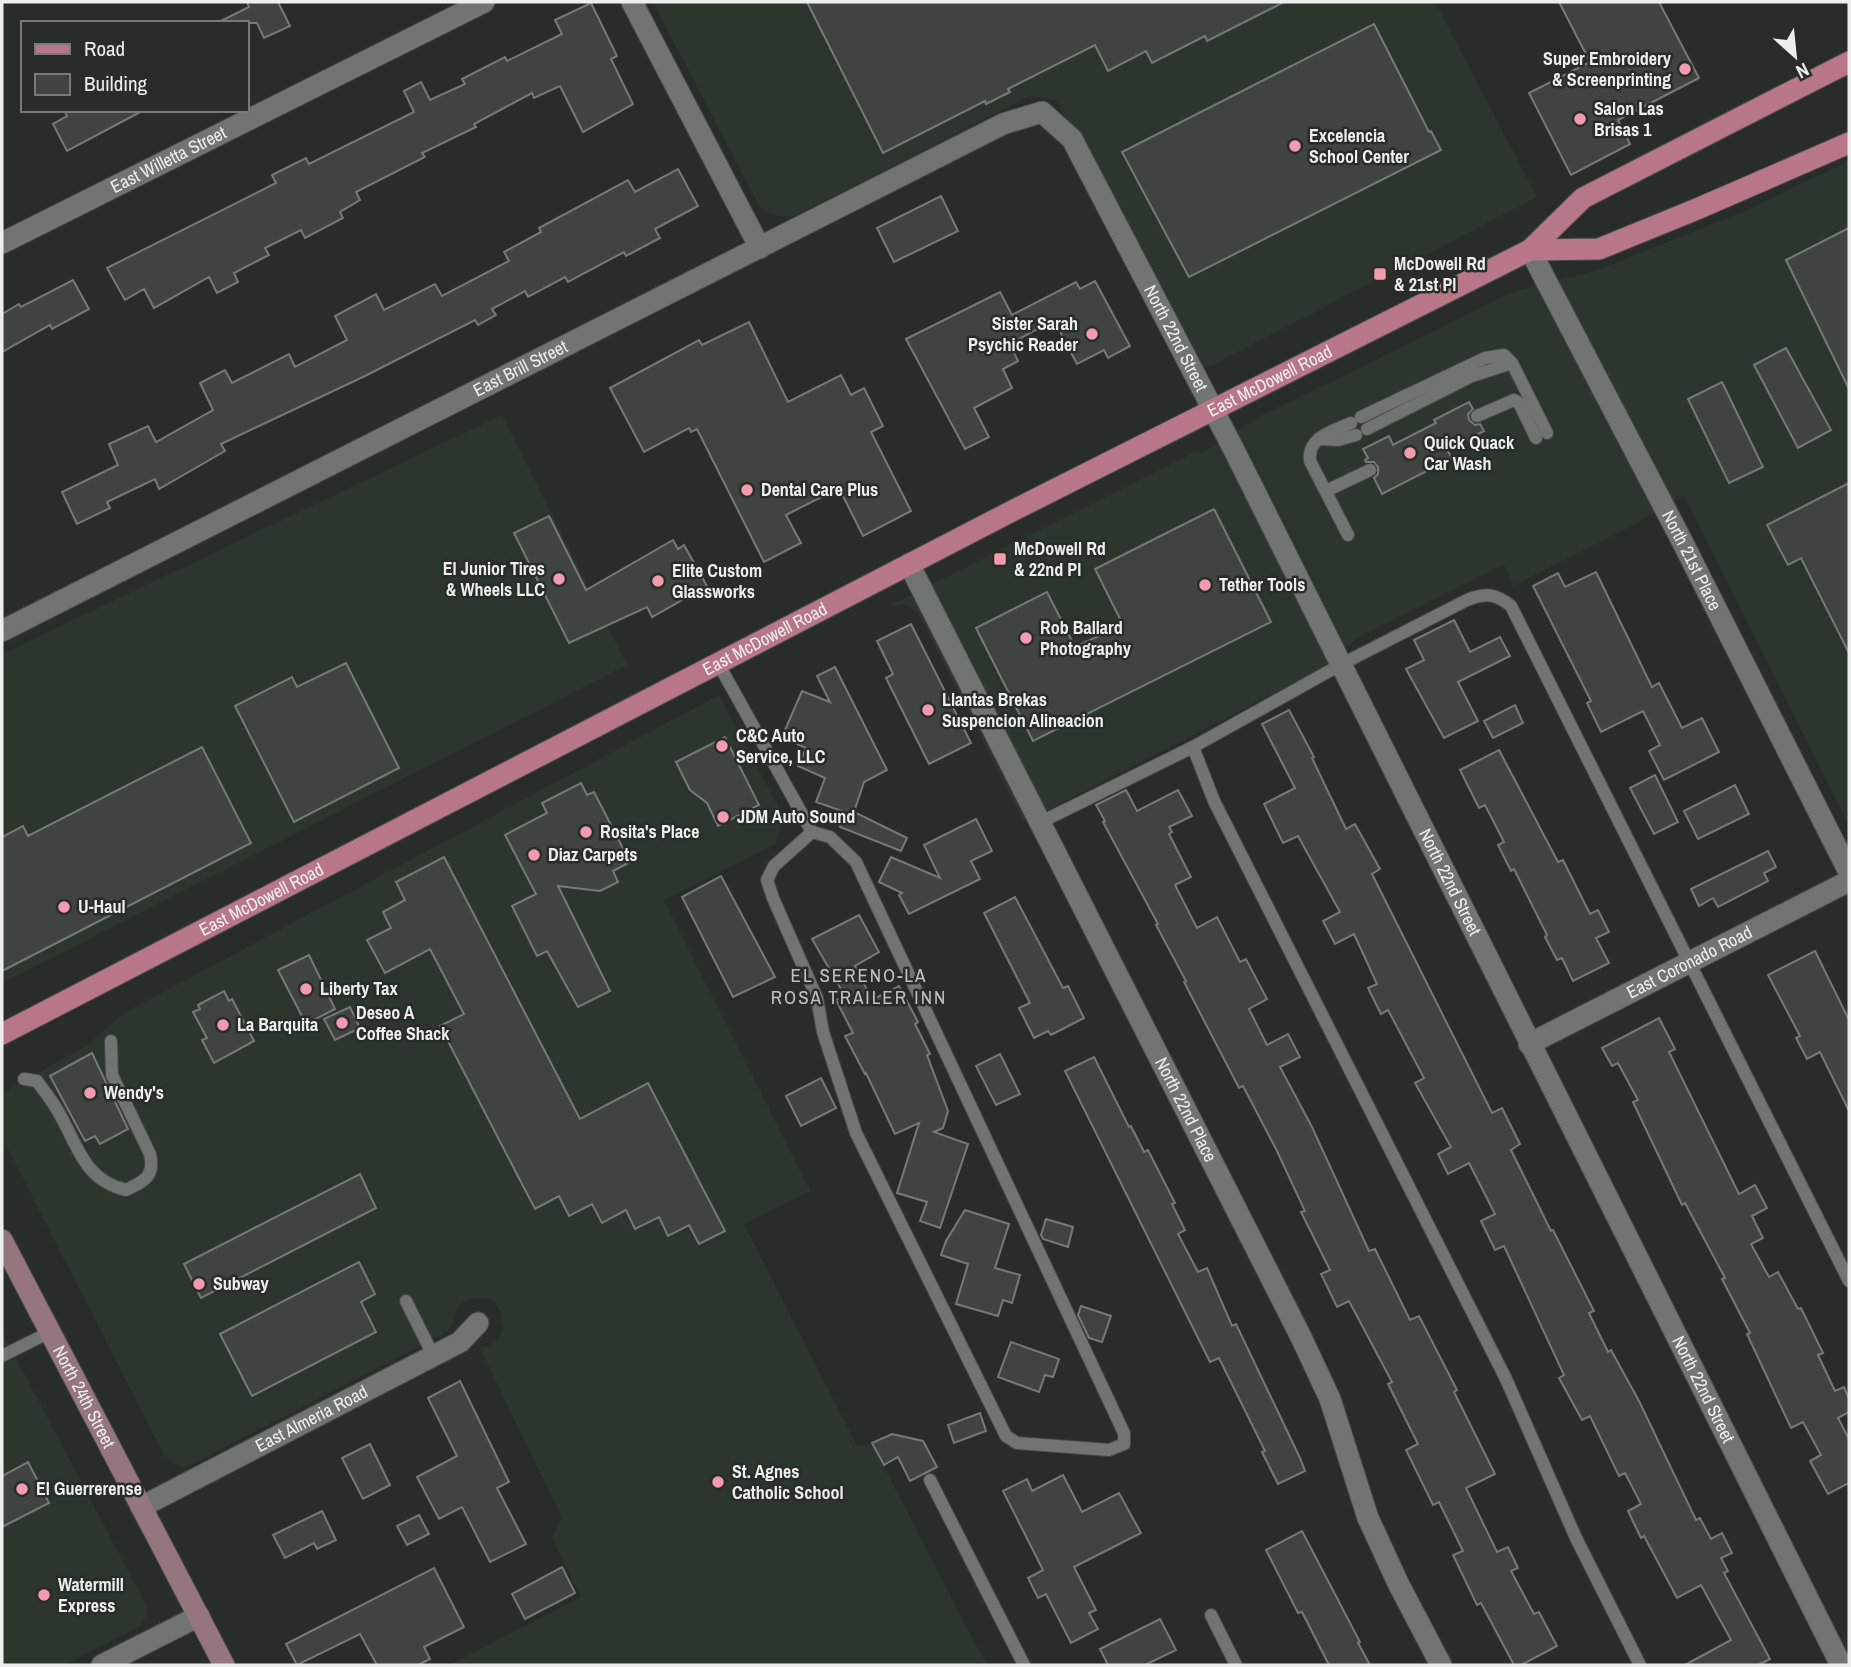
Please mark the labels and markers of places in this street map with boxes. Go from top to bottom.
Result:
place label: Super Embroidery & Screenprinting [1543,46,1672,92]
marker: Super Embroidery & Screenprinting [1677,61,1693,77]
place label: Salon Las Brisas 1 [1594,96,1664,142]
marker: Salon Las Brisas 1 [1572,111,1588,127]
place label: Excelencia School Center [1309,123,1409,169]
marker: Excelencia School Center [1287,138,1303,154]
place label: McDowell Rd & 21st Pl [1394,251,1486,297]
marker: McDowell Rd & 21st Pl [1372,266,1388,282]
place label: Sister Sarah Psychic Reader [968,311,1078,357]
marker: Sister Sarah Psychic Reader [1084,326,1100,342]
place label: Quick Quack Car Wash [1424,430,1515,476]
marker: Quick Quack Car Wash [1402,445,1418,461]
place label: Dental Care Plus [761,477,878,502]
marker: Dental Care Plus [739,482,755,498]
place label: McDowell Rd & 22nd Pl [1014,536,1106,582]
marker: McDowell Rd & 22nd Pl [992,551,1008,567]
place label: El Junior Tires & Wheels LLC [443,556,545,602]
place label: Elite Custom Glassworks [672,558,762,604]
marker: El Junior Tires & Wheels LLC [551,571,567,587]
place label: Tether Tools [1219,572,1305,597]
marker: Elite Custom Glassworks [650,573,666,589]
marker: Tether Tools [1197,577,1213,593]
place label: Rob Ballard Photography [1040,615,1132,661]
marker: Rob Ballard Photography [1018,630,1034,646]
place label: Llantas Brekas Suspencion Alineacion [942,687,1104,733]
marker: Llantas Brekas Suspencion Alineacion [920,702,936,718]
place label: C&C Auto Service, LLC [736,723,826,769]
marker: C&C Auto Service, LLC [714,738,730,754]
place label: JDM Auto Sound [737,804,855,829]
marker: JDM Auto Sound [715,809,731,825]
place label: Rosita's Place [600,819,700,844]
marker: Rosita's Place [578,824,594,840]
place label: Diaz Carpets [548,842,637,867]
marker: Diaz Carpets [526,847,542,863]
place label: U-Haul [78,894,126,919]
marker: U-Haul [56,899,72,915]
place label: Liberty Tax [320,976,398,1001]
marker: Liberty Tax [298,981,314,997]
place label: Deseo A Coffee Shack [356,1000,450,1046]
place label: La Barquita [237,1012,319,1037]
marker: Deseo A Coffee Shack [334,1015,350,1031]
marker: La Barquita [215,1017,231,1033]
place label: Wendy's [104,1080,164,1105]
marker: Wendy's [82,1085,98,1101]
place label: Subway [213,1271,270,1296]
marker: Subway [191,1276,207,1292]
place label: St. Agnes Catholic School [732,1459,844,1505]
marker: St. Agnes Catholic School [710,1474,726,1490]
place label: El Guerrerense [36,1476,142,1501]
marker: El Guerrerense [14,1481,30,1497]
place label: Watermill Express [58,1572,124,1618]
marker: Watermill Express [36,1587,52,1603]

